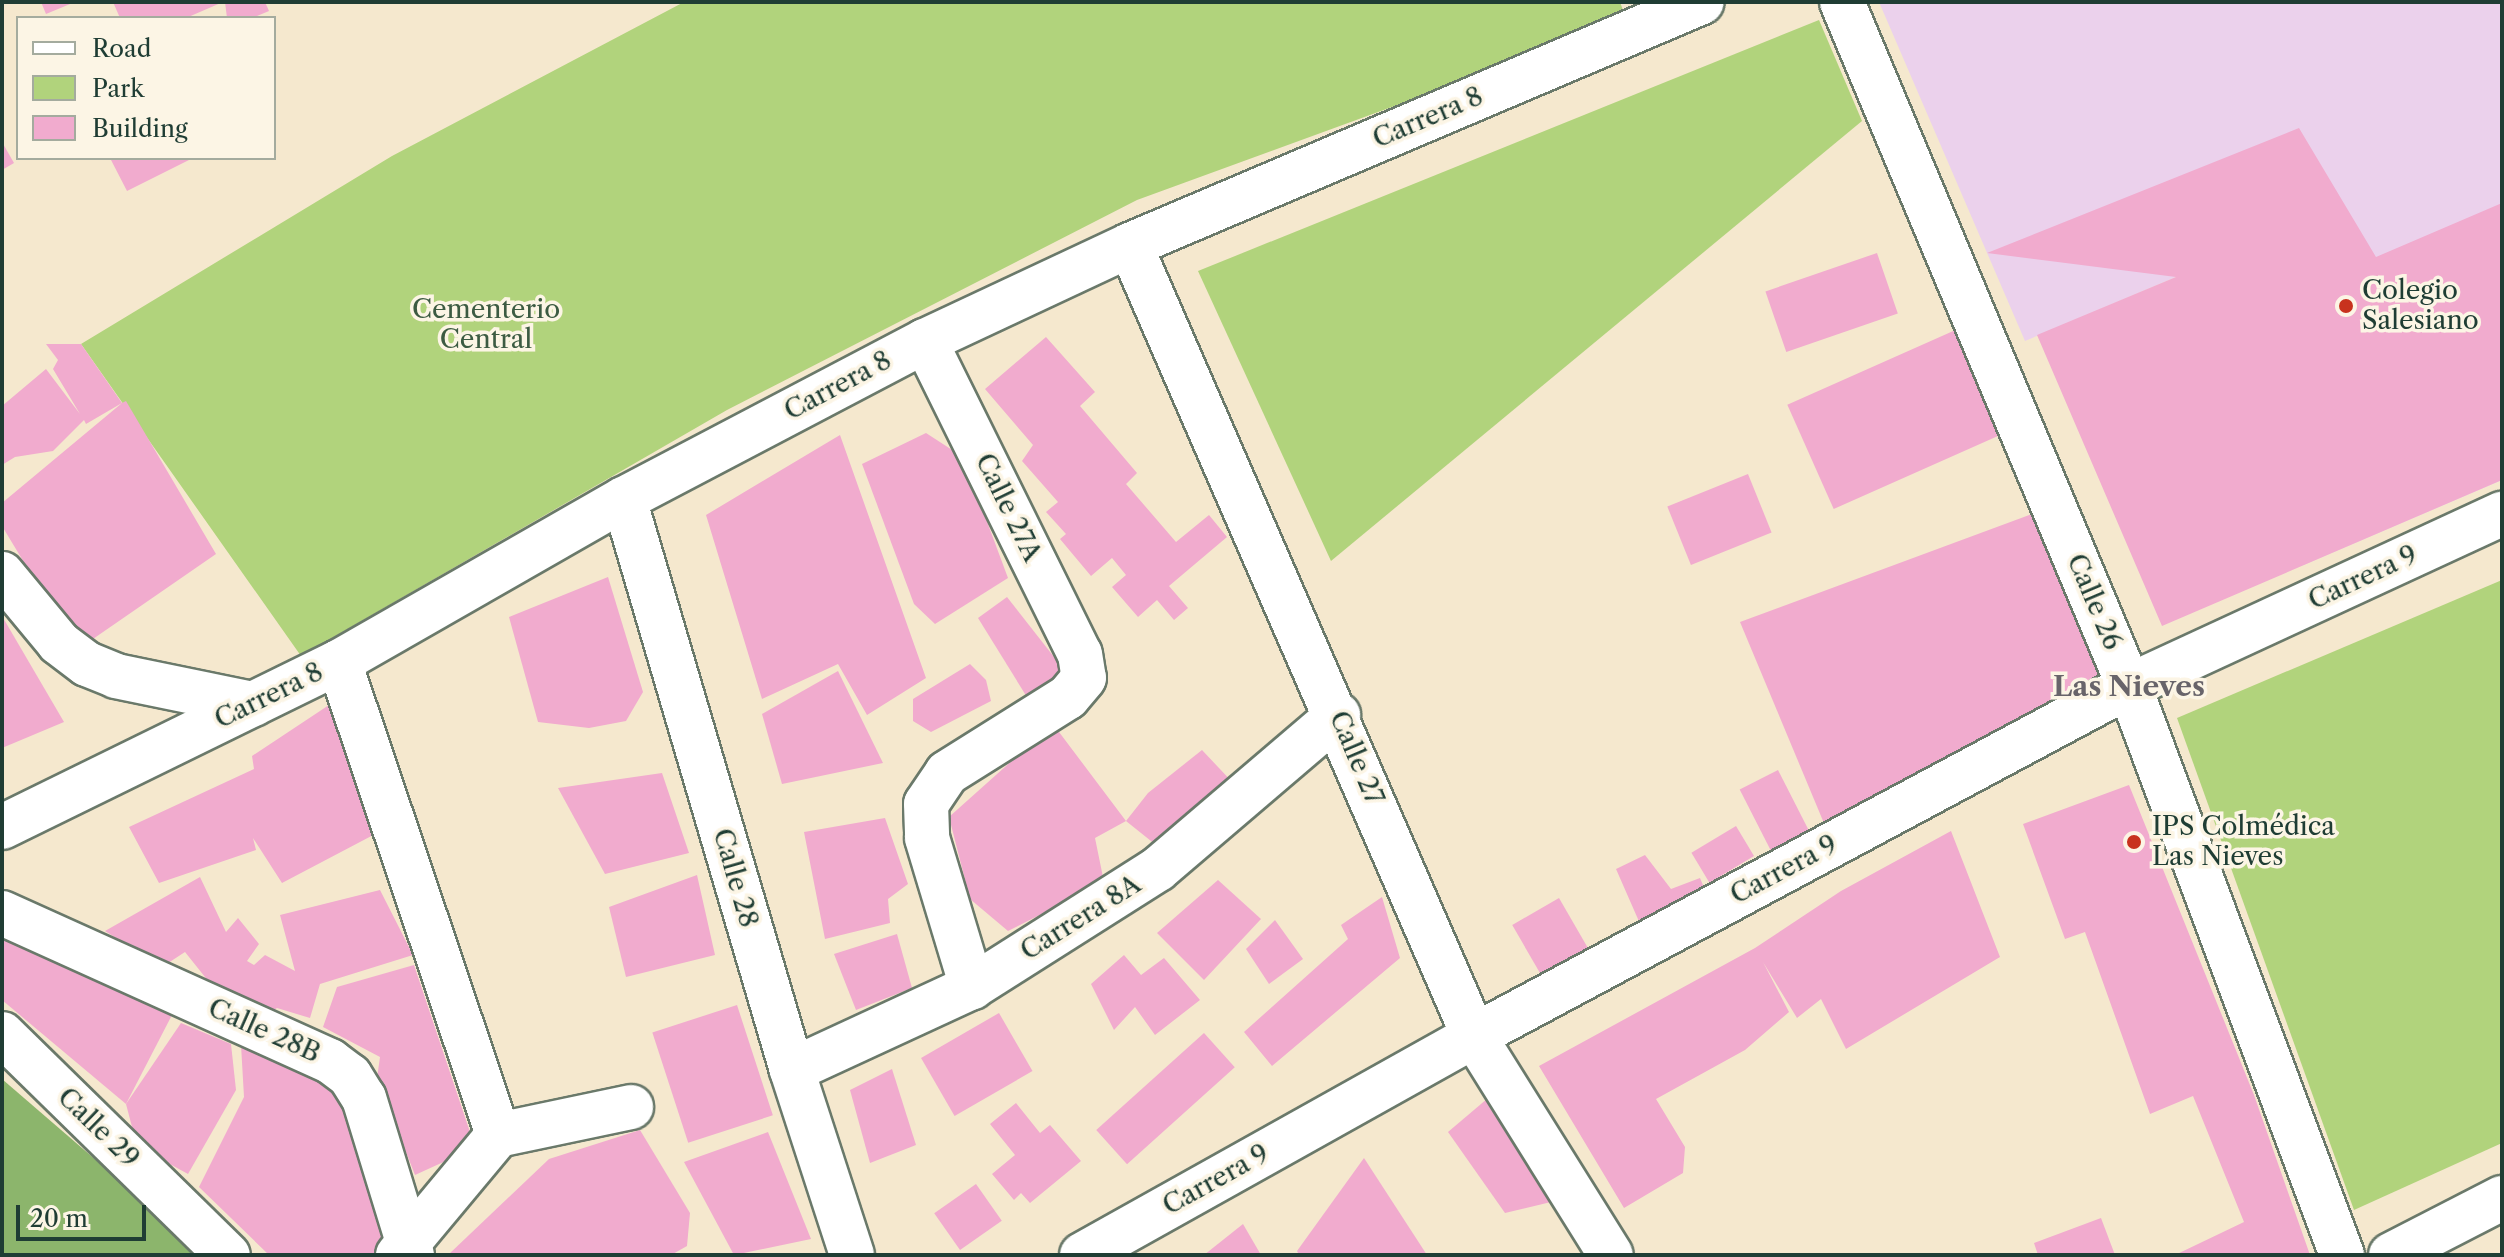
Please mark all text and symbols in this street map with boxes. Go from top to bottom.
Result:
legend [16,16,276,160]
text: Road [92,34,151,63]
text: Park [92,74,144,103]
street label: Carrera 8 [1368,81,1488,155]
text: Building [92,114,188,143]
place label: Colegio Salesiano [2362,275,2479,336]
park label: Cementerio Central [412,294,560,356]
marker: Colegio Salesiano [2337,297,2355,315]
street label: Carrera 8 [779,345,897,427]
street label: Calle 27A [968,449,1048,567]
street label: Carrera 9 [2304,539,2422,617]
street label: Calle 26 [2060,549,2128,655]
street label: Carrera 8 [210,656,328,736]
district label: Las Nieves [2053,669,2205,703]
street label: Calle 27 [1322,707,1390,809]
place label: IPS Colmédica Las Nieves [2152,811,2335,872]
street label: Calle 28 [706,825,764,931]
street label: Carrera 9 [1725,829,1843,911]
marker: IPS Colmédica Las Nieves [2123,831,2145,853]
street label: Carrera 8A [1015,869,1147,967]
street label: Calle 28B [203,993,325,1069]
street label: Calle 29 [51,1082,145,1174]
street label: Carrera 9 [1157,1138,1275,1222]
scale bar [20,1189,150,1239]
text: 20 m [30,1204,88,1233]

